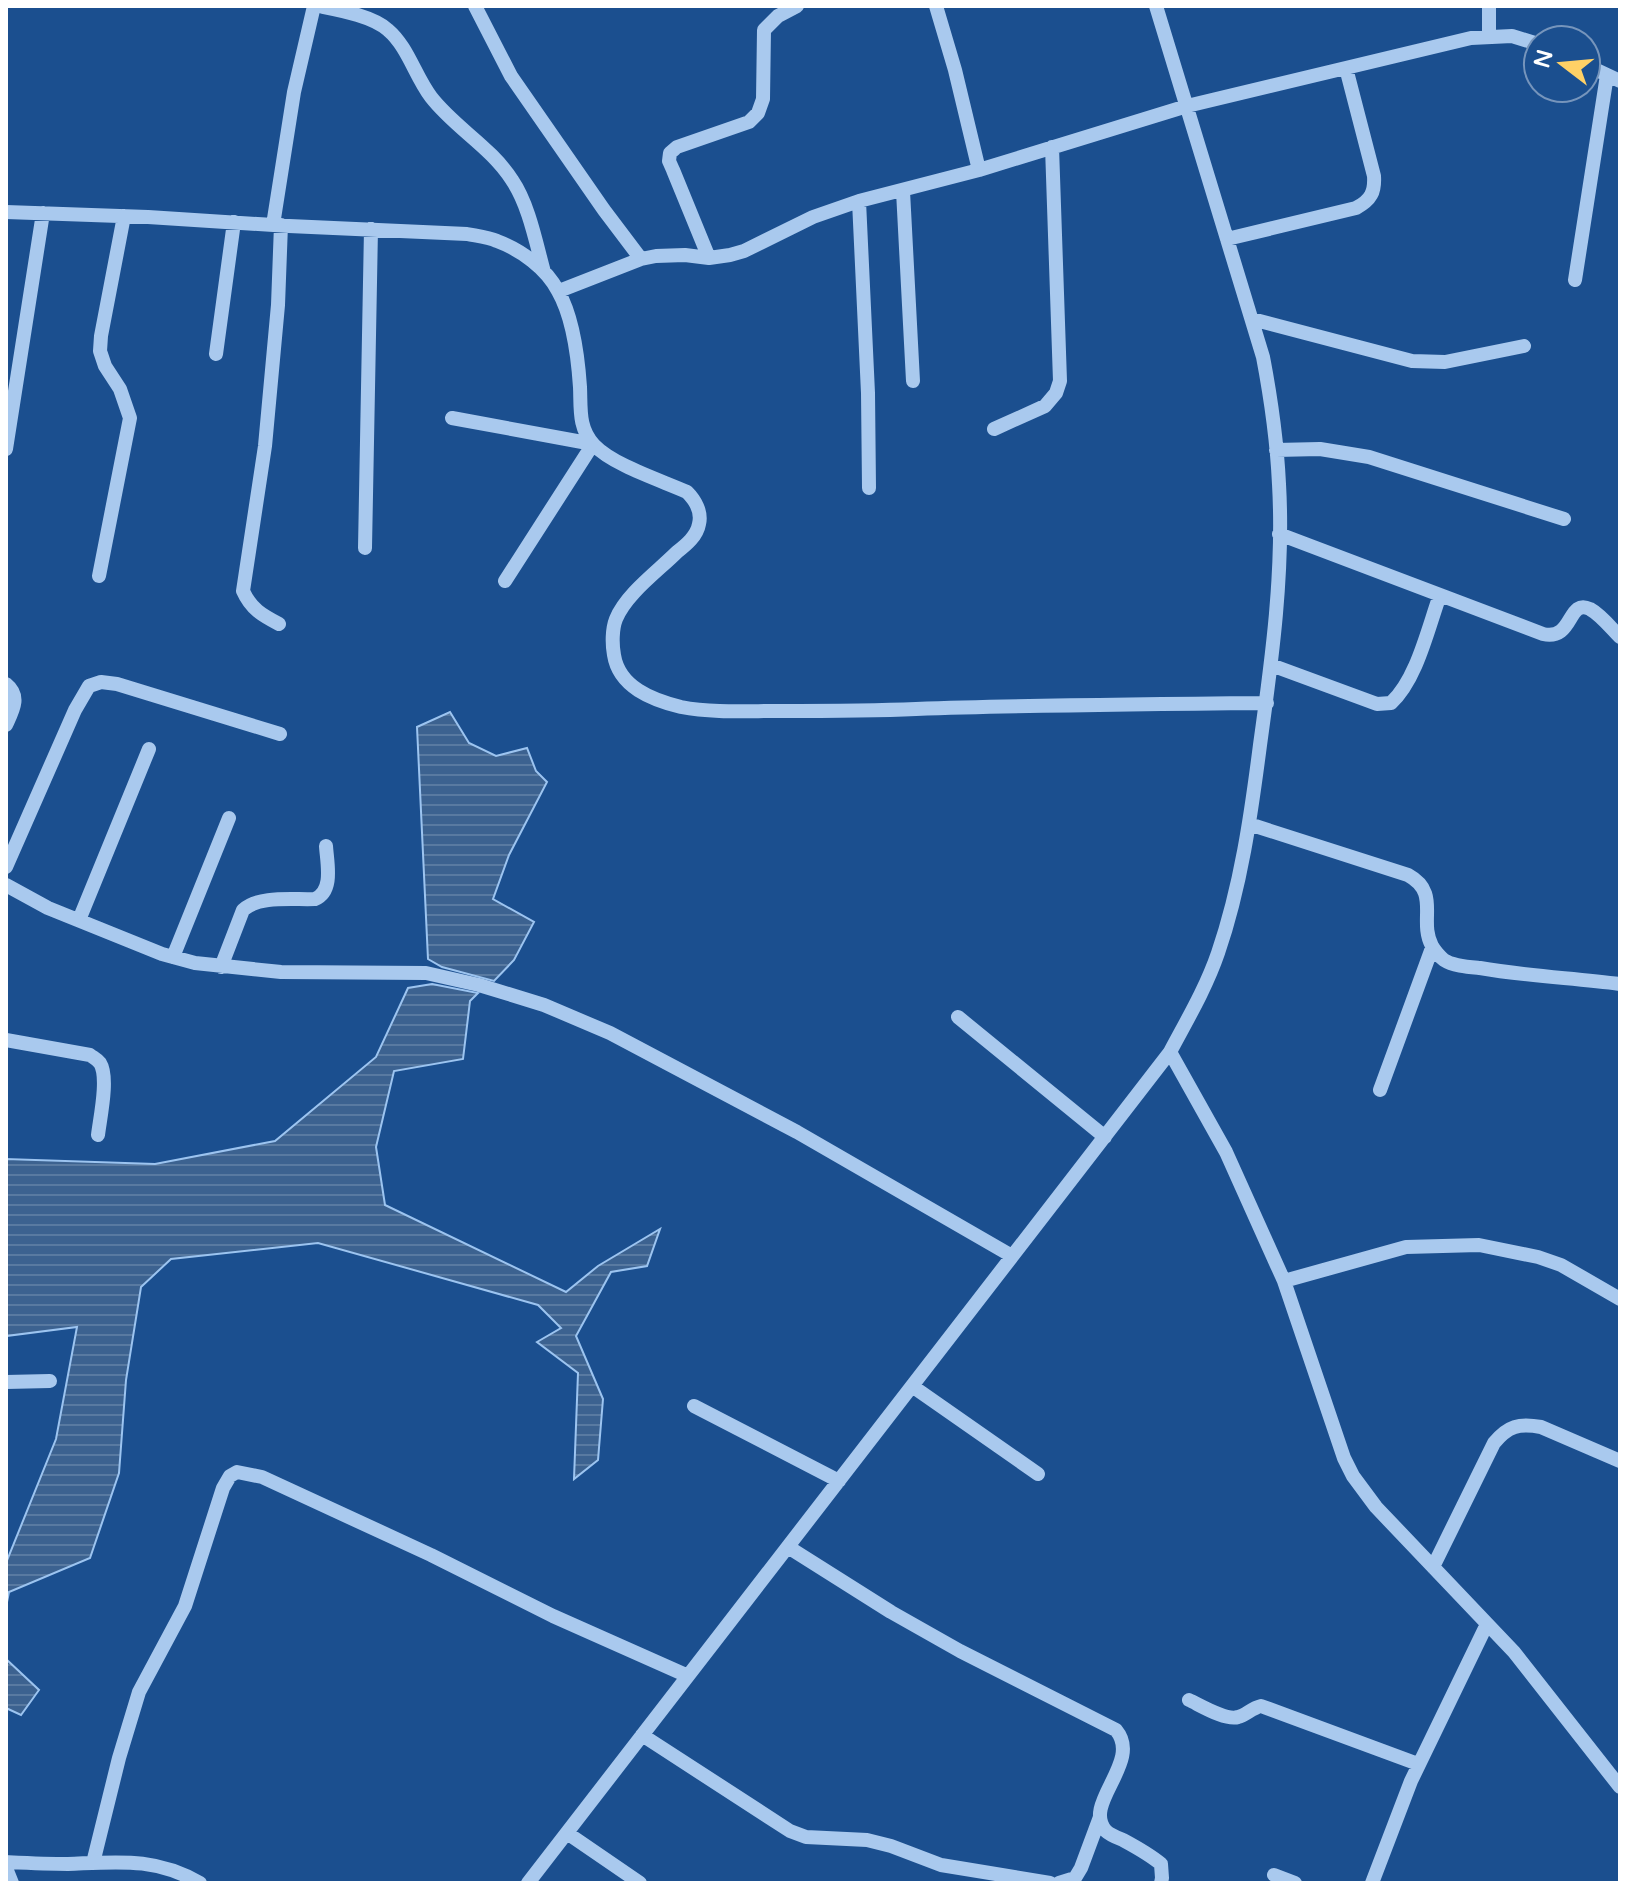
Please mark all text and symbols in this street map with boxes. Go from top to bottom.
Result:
north arrow [1522,24,1602,104]
text: N [1529,47,1559,71]

